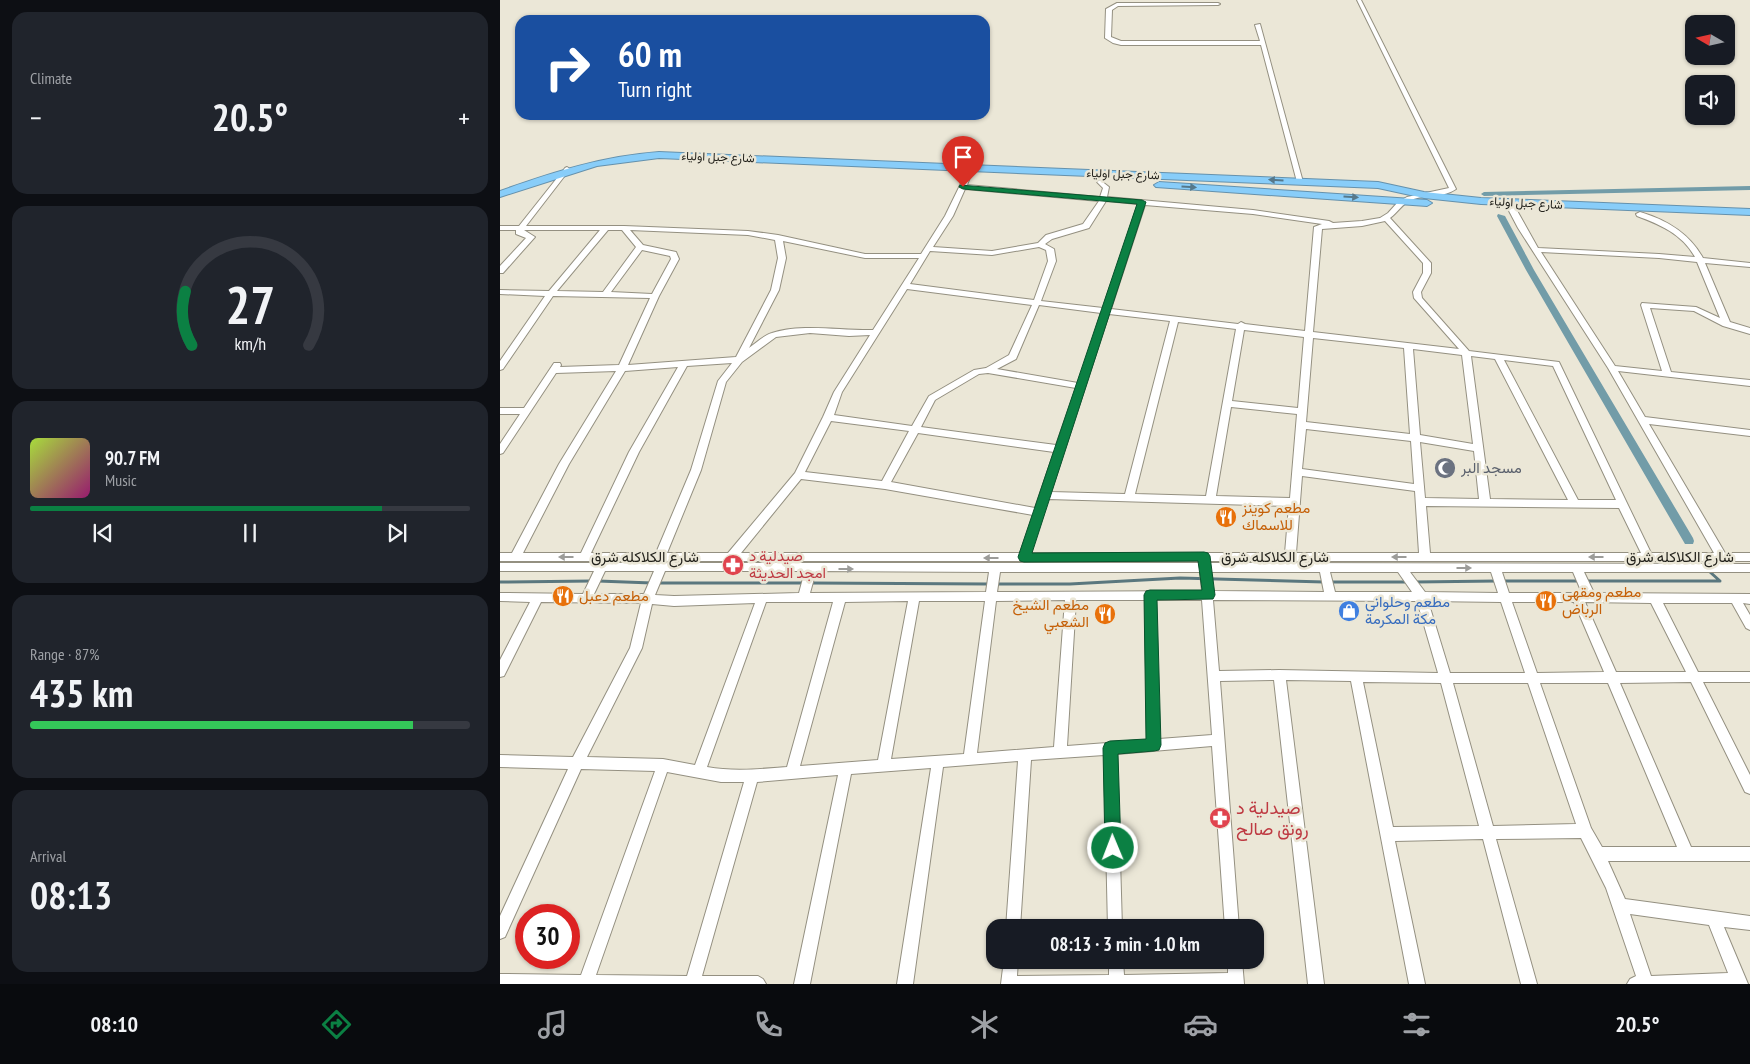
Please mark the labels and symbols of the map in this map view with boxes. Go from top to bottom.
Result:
north arrow [1685,15,1735,65]
pin [942,136,984,187]
street label: شارع جبل اولياء [681,148,755,167]
street label: شارع جبل اولياء [1086,165,1160,184]
one-way arrow [1268,176,1284,184]
one-way arrow [1181,183,1197,191]
street label: شارع جبل اولياء [1489,193,1563,214]
one-way arrow [1344,194,1360,202]
mosque icon: مسجد البر [1433,456,1457,480]
place label: مسجد البر [1460,458,1522,477]
place label: مطعم كوينز للاسماك [1241,498,1310,534]
restaurant icon: مطعم كوينز للاسماك [1214,505,1238,529]
place label: صيدلية د امجد الحديثة [749,546,826,582]
street label: شارع الكلاكله شرق [591,547,699,568]
street label: شارع الكلاكله شرق [1221,547,1329,568]
street label: شارع الكلاكله شرق [1626,547,1734,568]
one-way arrow [558,553,574,561]
pharmacy icon: صيدلية د امجد الحديثة [721,553,745,577]
one-way arrow [1391,553,1407,561]
one-way arrow [1588,553,1604,561]
one-way arrow [983,554,999,562]
one-way arrow [1456,564,1472,572]
one-way arrow [838,565,854,573]
place label: مطعم ومقهى الرباض [1562,582,1641,619]
restaurant icon: مطعم دعبل [551,584,575,608]
place label: مطعم دعبل [579,586,649,606]
restaurant icon: مطعم ومقهى الرباض [1534,589,1558,613]
place label: مطعم وحلواني مكة المكرمة [1365,592,1450,628]
place label: مطعم الشيخ الشعبي [1013,595,1089,635]
shop icon: مطعم وحلواني مكة المكرمة [1337,599,1361,623]
restaurant icon: مطعم الشيخ الشعبي [1093,602,1117,626]
place label: صيدلية د رونق صالح [1236,796,1309,841]
pharmacy icon: صيدلية د رونق صالح [1208,806,1232,830]
position arrow [1086,821,1138,873]
speed limit sign: 30 [515,904,580,969]

